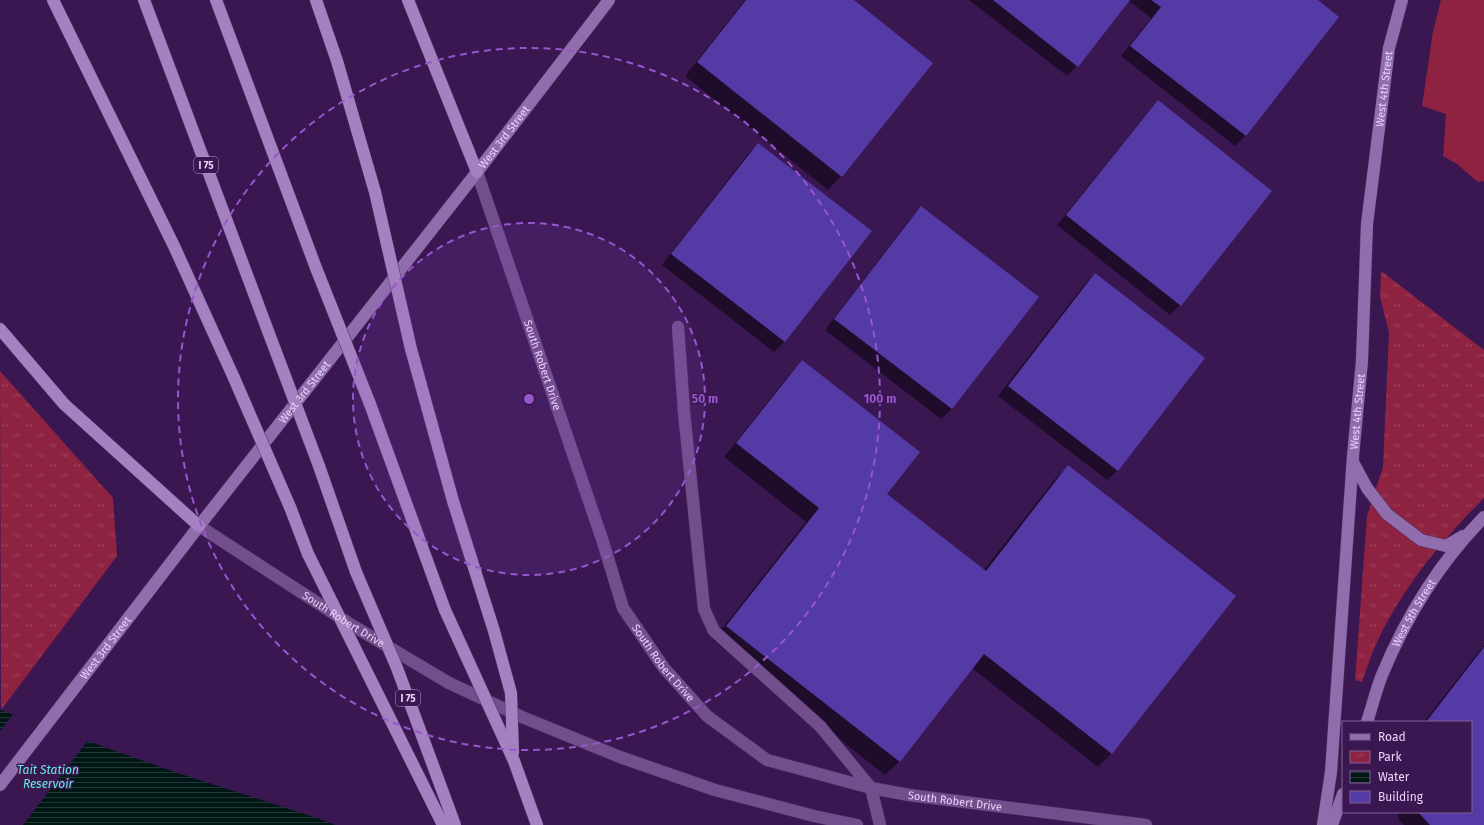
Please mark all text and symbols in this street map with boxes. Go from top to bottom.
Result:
street label: West 4th Street [1373,50,1396,128]
street label: West 3rd Street [476,103,533,171]
road number: I 75 [194,157,218,173]
street label: South Robert Drive [521,318,564,412]
street label: West 3rd Street [276,358,333,426]
street label: West 4th Street [1348,373,1368,450]
centre of rings [522,392,536,406]
text: 50 m [692,392,718,406]
text: 100 m [864,392,896,406]
street label: West 5th Street [1390,577,1438,649]
street label: South Robert Drive [300,589,387,650]
street label: West 3rd Street [78,614,134,682]
street label: South Robert Drive [629,622,697,705]
road number: I 75 [396,690,420,706]
legend [1342,721,1472,813]
text: Road [1378,730,1406,744]
text: Park [1378,750,1402,764]
water label: Tait Station Reservoir [17,763,79,791]
text: Water [1378,770,1410,784]
street label: South Robert Drive [907,789,1003,814]
text: Building [1378,790,1424,804]

